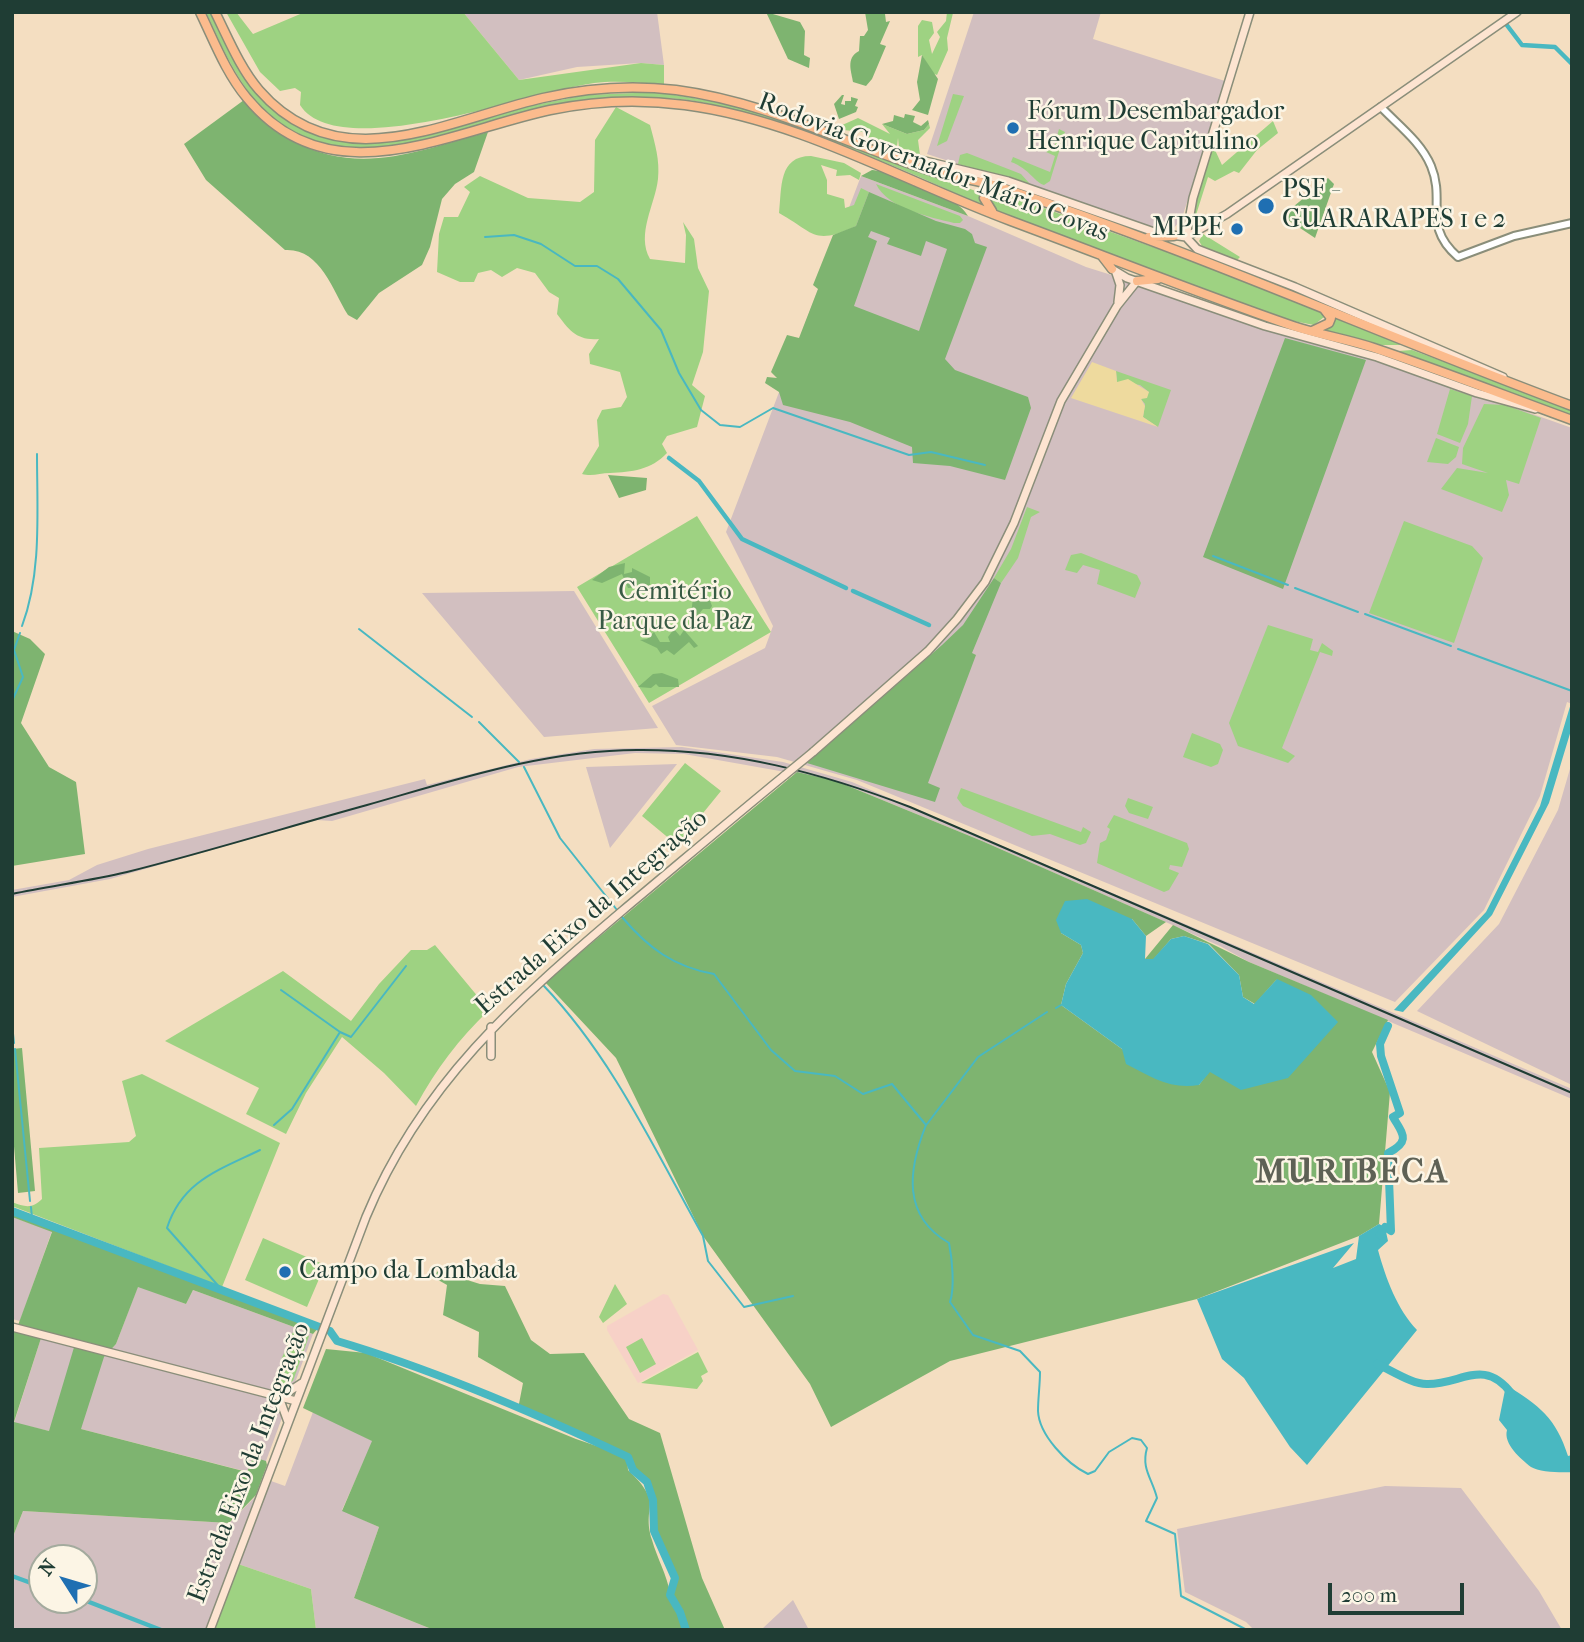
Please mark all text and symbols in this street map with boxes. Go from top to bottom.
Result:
street label: Rodovia Governador Mário Covas [753,87,1113,249]
place label: Fórum Desembargador Henrique Capitulino [1027,97,1284,158]
marker: Fórum Desembargador Henrique Capitulino [1005,120,1021,136]
place label: PSF - GUARARAPES 1 e 2 [1282,175,1506,236]
marker: PSF - GUARARAPES 1 e 2 [1256,196,1276,216]
place label: MPPE [1152,213,1223,245]
marker: MPPE [1229,221,1245,237]
park label: Cemitério Parque da Paz [597,577,753,638]
street label: Estrada Eixo da Integração [469,804,715,1022]
district label: MURIBECA [1256,1154,1448,1194]
place label: Campo da Lombada [299,1256,517,1288]
marker: Campo da Lombada [277,1264,293,1280]
street label: Estrada Eixo da Integração [182,1318,318,1608]
north arrow [28,1544,98,1614]
text: N [35,1555,61,1580]
scale bar [1332,1568,1468,1612]
text: 200 m [1341,1583,1397,1607]

